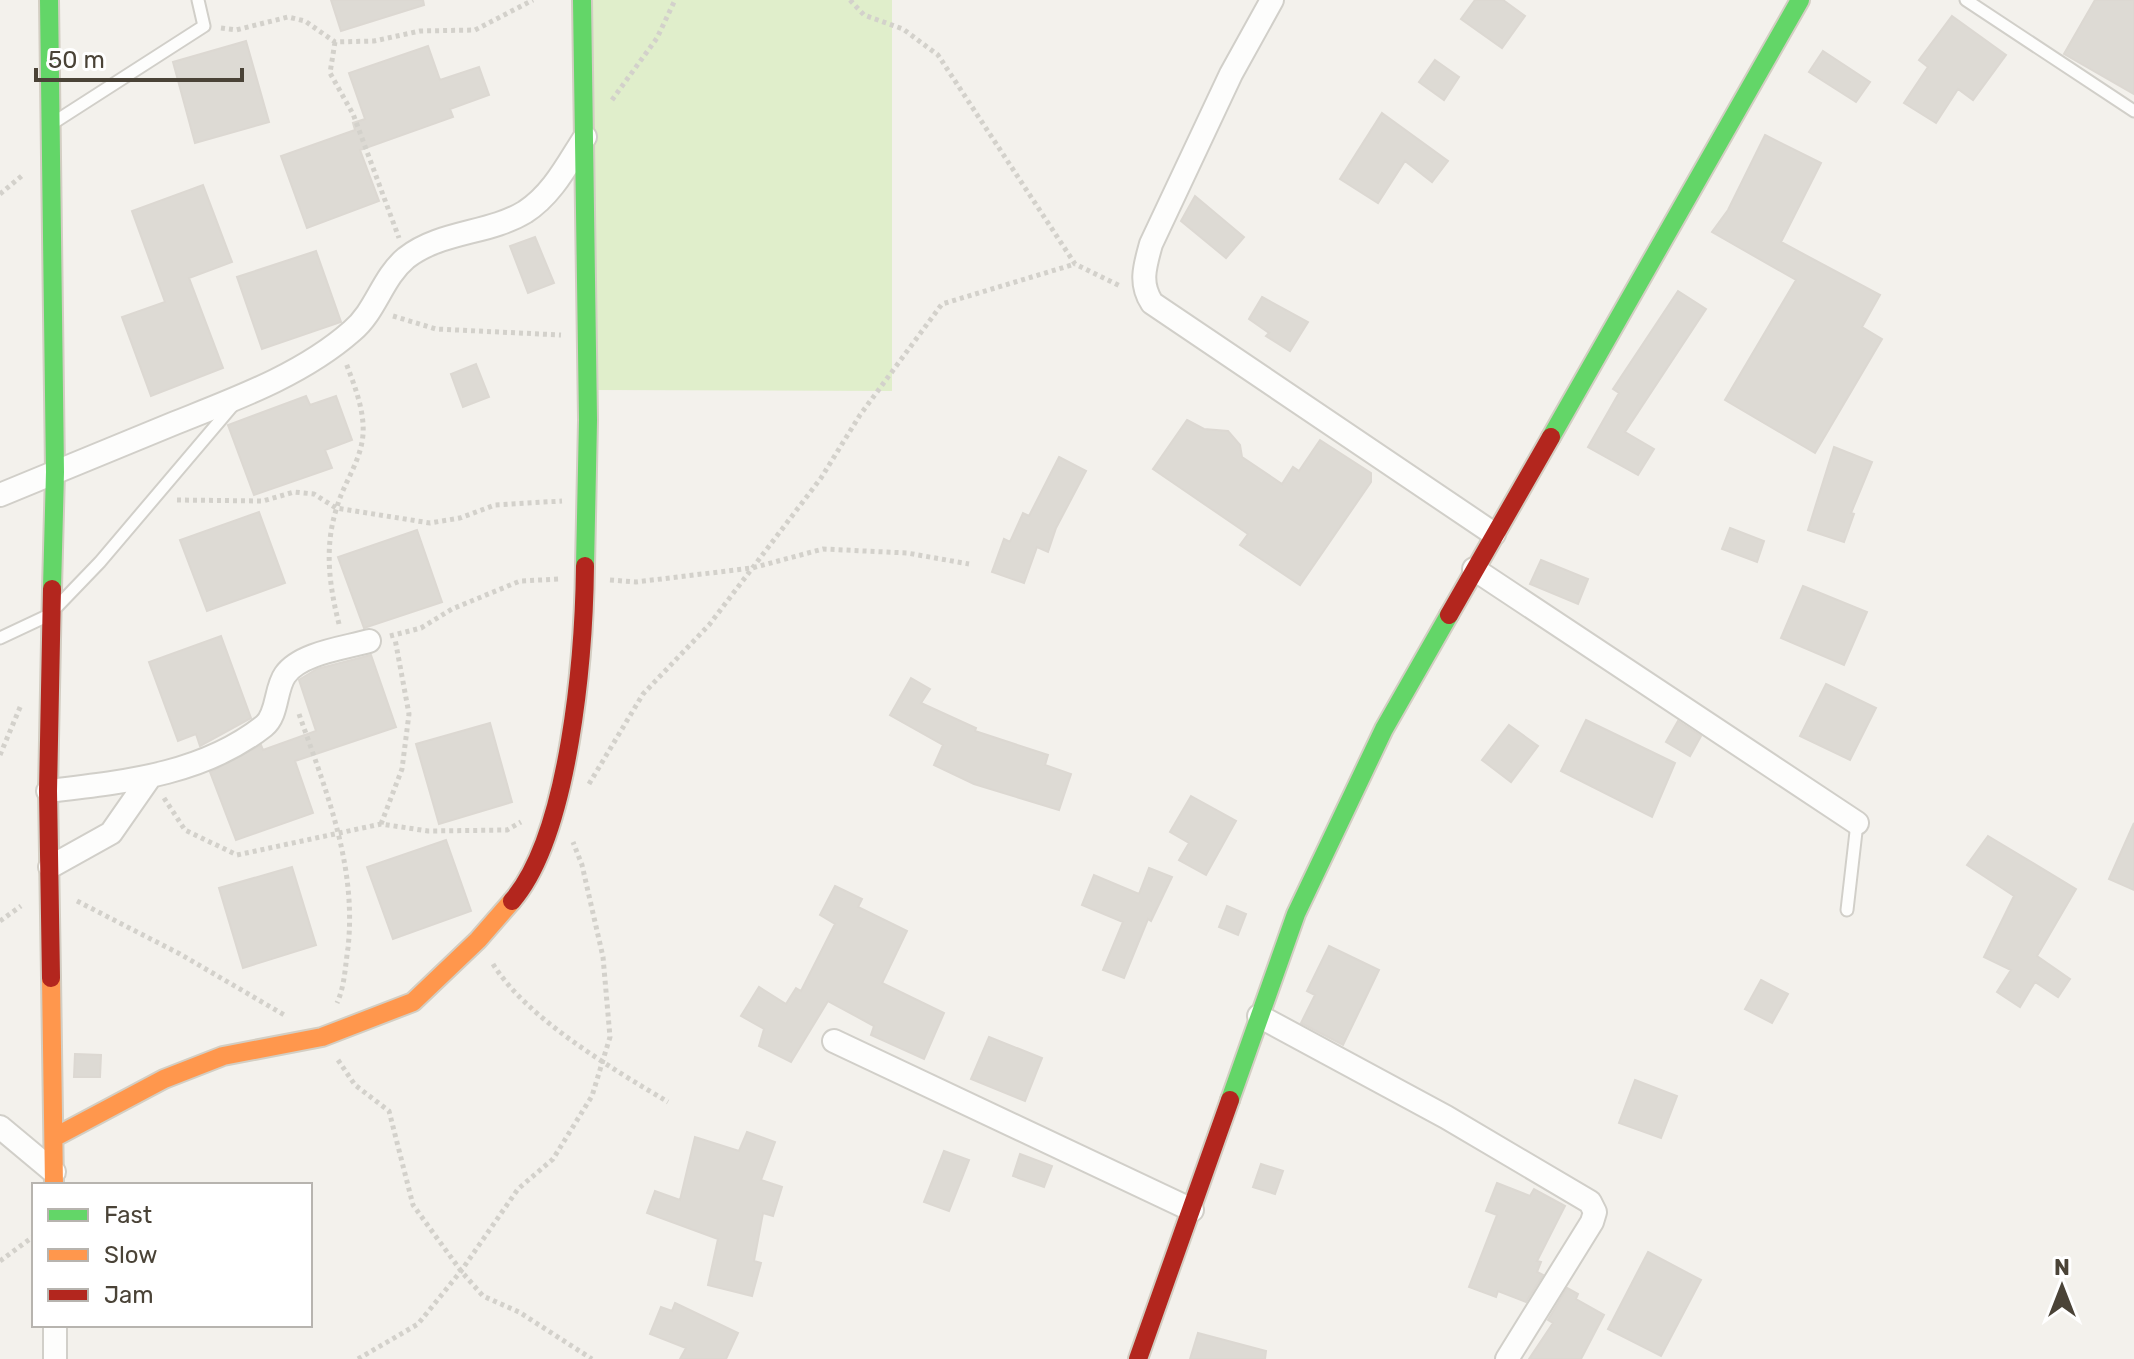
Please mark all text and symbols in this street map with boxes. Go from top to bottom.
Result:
scale bar [36,32,242,82]
text: 50 m [48,46,105,74]
legend [32,1183,312,1327]
text: Fast [104,1201,152,1229]
text: Slow [104,1241,157,1269]
north arrow [2022,1247,2102,1327]
text: N [2054,1254,2070,1281]
text: Jam [104,1281,154,1309]

